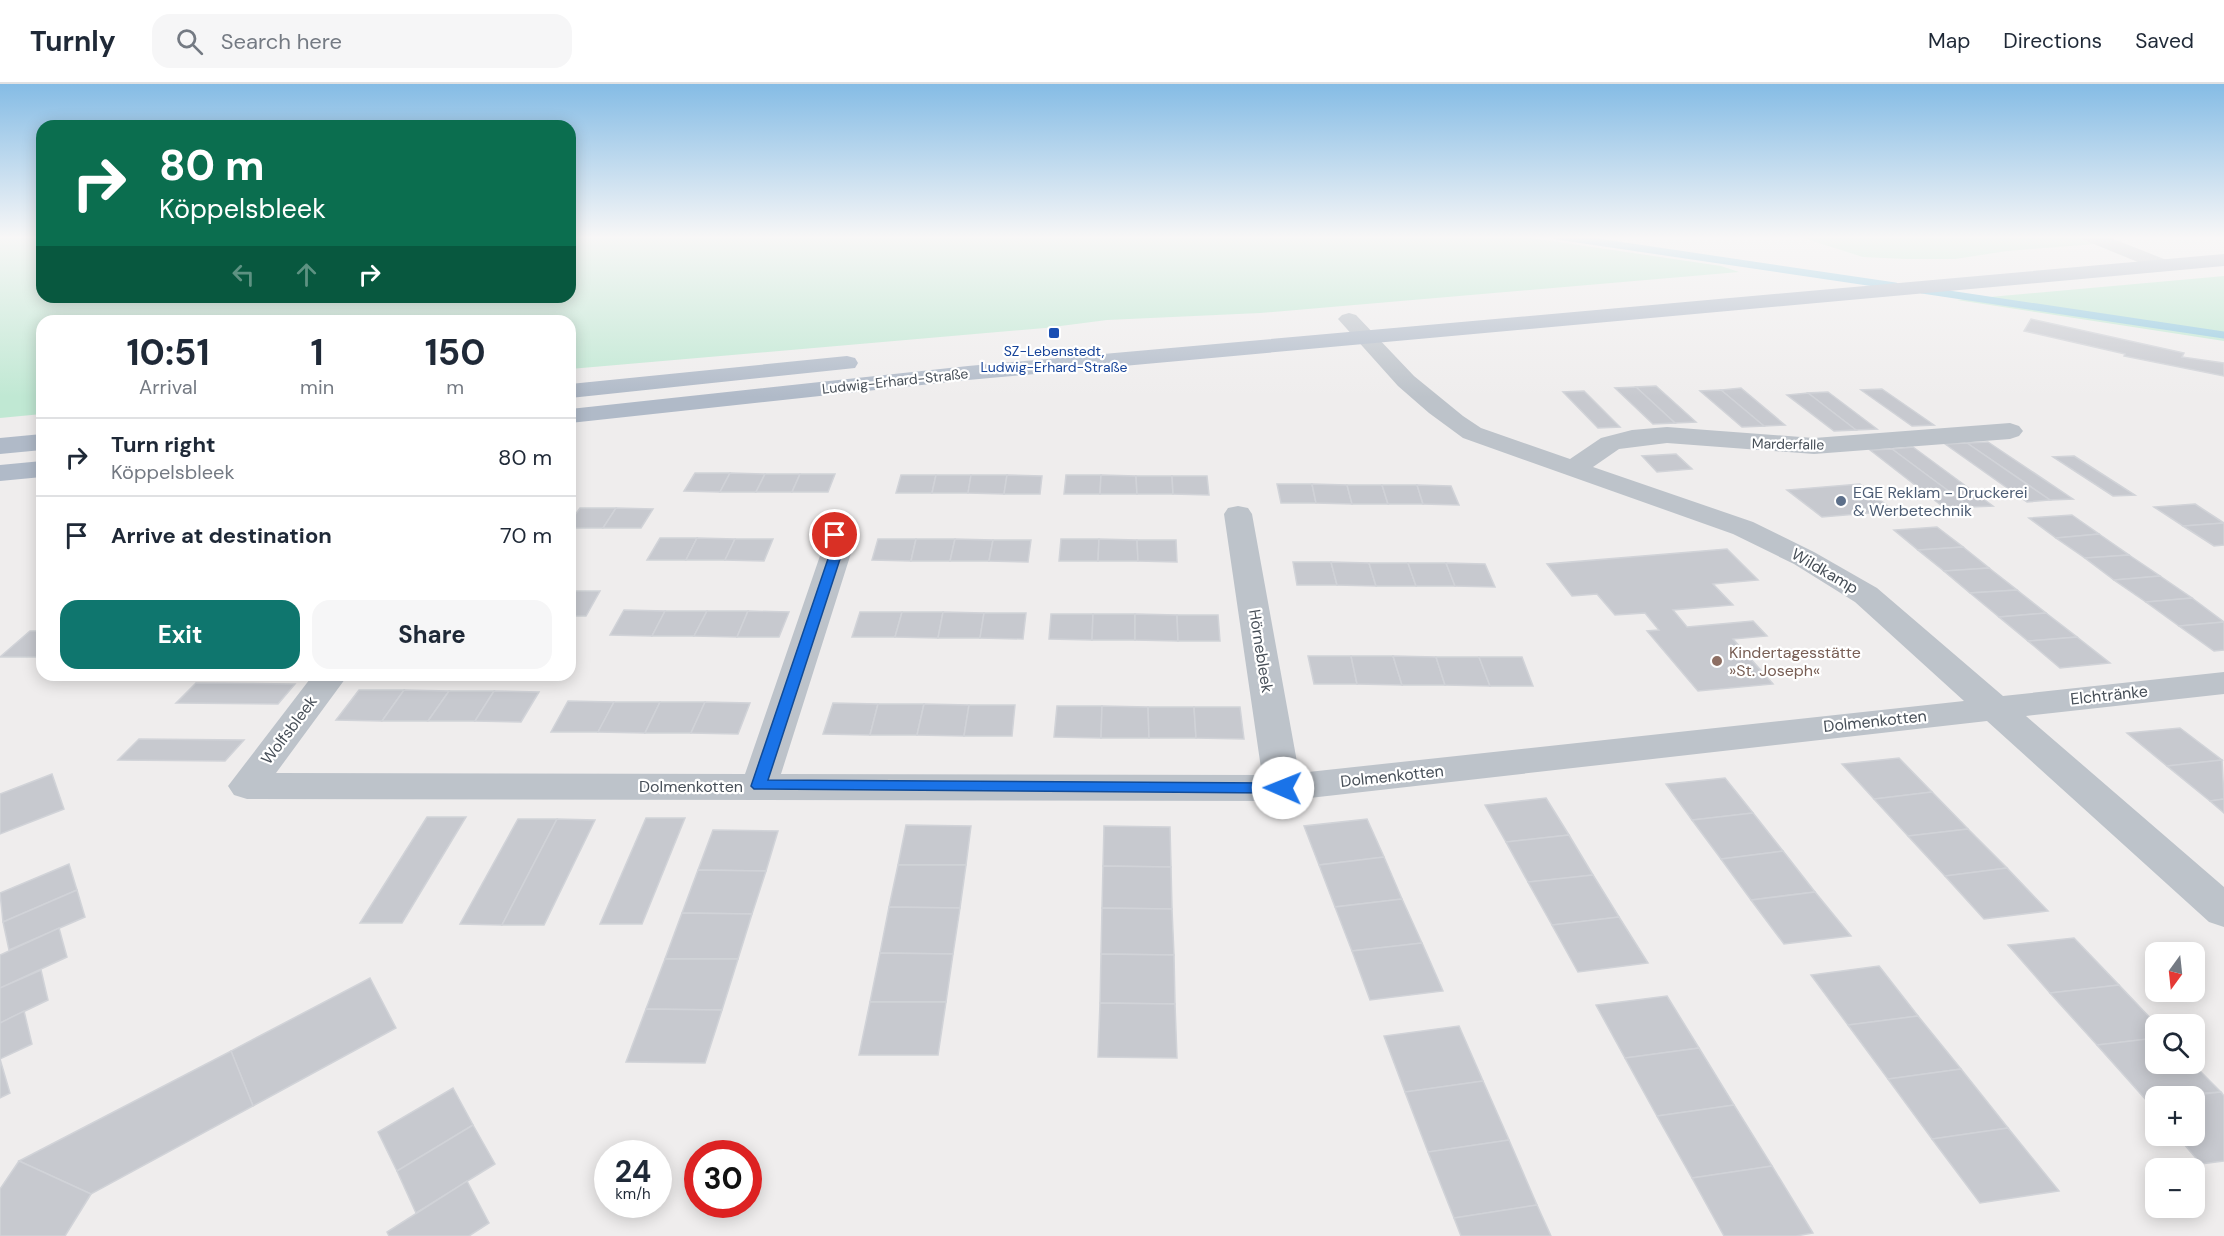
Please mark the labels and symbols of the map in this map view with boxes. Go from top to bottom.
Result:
marker: SZ-Lebenstedt, Ludwig-Erhard-Straße [1047,326,1061,340]
place label: SZ-Lebenstedt, Ludwig-Erhard-Straße [980,342,1128,376]
street label: Ludwig-Erhard-Straße [821,364,969,398]
street label: Marderfalle [1752,434,1824,454]
place label: EGE Reklam - Druckerei & Werbetechnik [1853,482,2028,521]
marker: EGE Reklam - Druckerei & Werbetechnik [1834,494,1848,508]
pin [809,509,860,560]
street label: Wildkamp [1788,543,1862,599]
street label: Hörnebleek [1244,608,1278,694]
place label: Kindertagesstätte »St. Joseph« [1729,642,1861,681]
marker: Kindertagesstätte »St. Joseph« [1710,654,1724,668]
street label: Elchtränke [2069,681,2149,709]
street label: Wolfsbleek [256,691,322,769]
street label: Dolmenkotten [1822,705,1928,737]
position arrow [1251,756,1315,820]
street label: Dolmenkotten [1339,760,1445,792]
street label: Dolmenkotten [639,776,743,797]
north arrow [2145,942,2205,1002]
speed limit sign: 30 [684,1140,762,1218]

